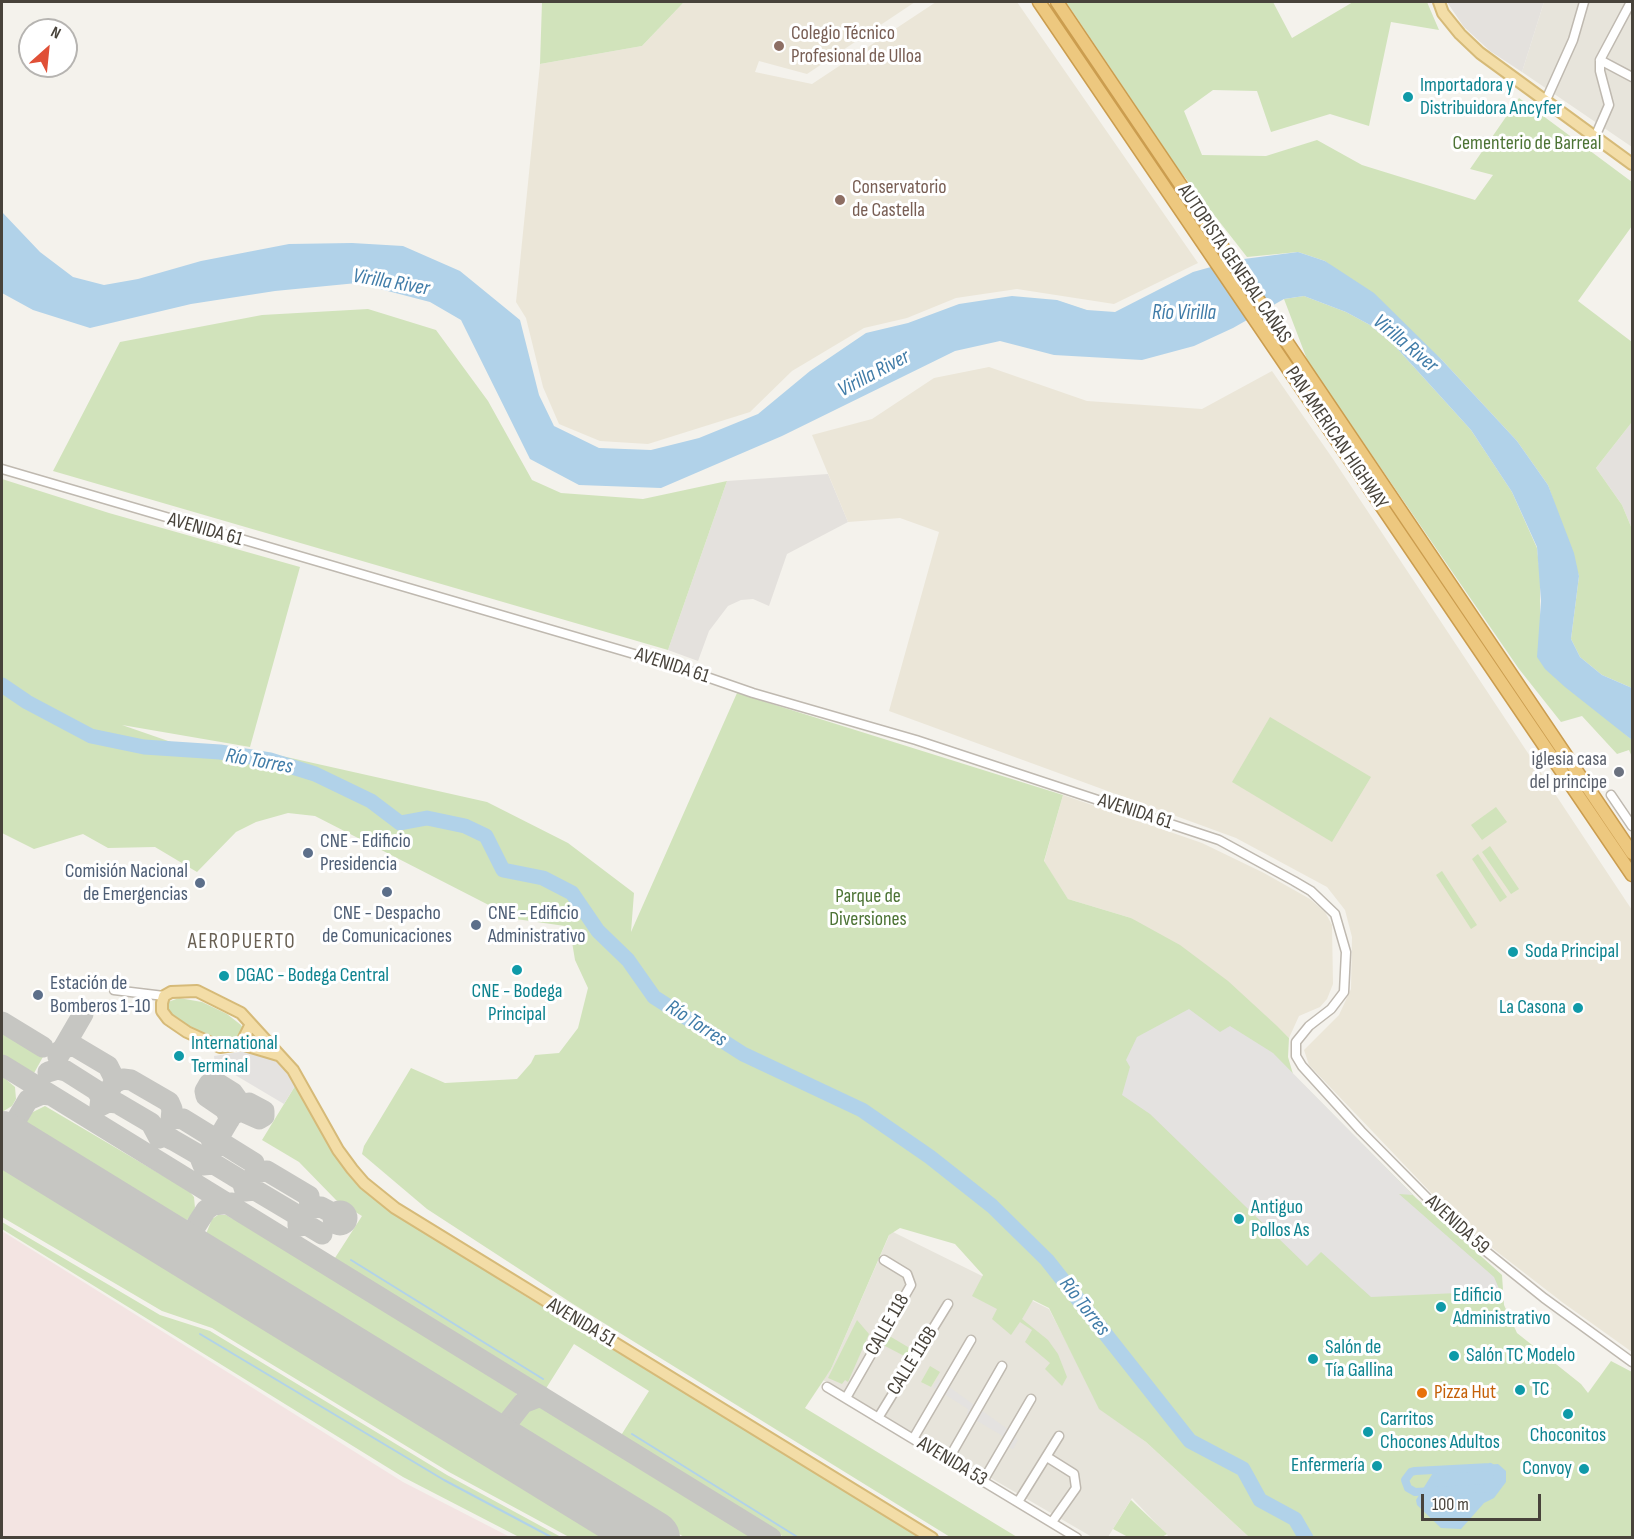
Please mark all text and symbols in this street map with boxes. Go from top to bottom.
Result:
north arrow [18,18,78,78]
place label: Colegio Técnico Profesional de Ulloa [791,22,922,69]
text: N [47,23,64,44]
marker: Colegio Técnico Profesional de Ulloa [772,39,786,53]
place label: Importadora y Distribuidora Ancyfer [1420,74,1562,121]
marker: Importadora y Distribuidora Ancyfer [1401,90,1415,104]
park label: Cementerio de Barreal [1453,132,1601,156]
place label: Conservatorio de Castella [852,176,947,223]
street label: AUTOPISTA GENERAL CAÑAS [1172,180,1296,348]
marker: Conservatorio de Castella [833,193,847,207]
water label: Virilla River [351,264,431,302]
water label: Río Virilla [1152,301,1216,327]
water label: Virilla River [1367,309,1443,379]
water label: Virilla River [834,345,914,403]
street label: PAN AMERICAN HIGHWAY [1279,362,1393,514]
street label: AVENIDA 61 [165,508,245,552]
street label: AVENIDA 61 [632,643,712,689]
water label: Río Torres [223,744,295,780]
place label: iglesia casa del principe [1529,748,1607,795]
marker: iglesia casa del principe [1612,765,1626,779]
street label: AVENIDA 61 [1095,789,1175,835]
place label: CNE - Edificio Presidencia [320,830,411,877]
marker: CNE - Edificio Presidencia [301,846,315,860]
place label: Comisión Nacional de Emergencias [65,860,188,907]
marker: Comisión Nacional de Emergencias [193,876,207,890]
marker: CNE - Despacho de Comunicaciones [380,885,394,899]
park label: Parque de Diversiones [829,885,907,932]
place label: CNE - Despacho de Comunicaciones [322,902,452,949]
place label: CNE - Edificio Administrativo [488,902,586,949]
marker: CNE - Edificio Administrativo [469,918,483,932]
district label: AEROPUERTO [188,930,296,956]
place label: Soda Principal [1525,940,1619,964]
marker: Soda Principal [1506,945,1520,959]
marker: CNE - Bodega Principal [510,963,524,977]
place label: DGAC - Bodega Central [236,964,389,988]
marker: DGAC - Bodega Central [217,969,231,983]
place label: Estación de Bomberos 1-10 [50,972,151,1019]
place label: CNE - Bodega Principal [472,980,562,1027]
marker: Estación de Bomberos 1-10 [31,988,45,1002]
water label: Río Torres [661,995,731,1053]
place label: La Casona [1499,996,1566,1020]
marker: La Casona [1571,1001,1585,1015]
place label: International Terminal [191,1032,278,1079]
marker: International Terminal [172,1049,186,1063]
street label: AVENIDA 59 [1420,1190,1494,1260]
place label: Antiguo Pollos As [1251,1196,1310,1243]
marker: Antiguo Pollos As [1232,1212,1246,1226]
water label: Río Torres [1053,1273,1115,1341]
place label: Edificio Administrativo [1453,1284,1551,1331]
street label: CALLE 118 [861,1290,915,1360]
street label: AVENIDA 51 [542,1293,620,1353]
marker: Edificio Administrativo [1434,1300,1448,1314]
street label: CALLE 116B [883,1322,943,1400]
place label: Salón de Tía Gallina [1325,1336,1393,1383]
place label: Salón TC Modelo [1466,1344,1575,1368]
marker: Salón TC Modelo [1447,1349,1461,1363]
marker: Salón de Tía Gallina [1306,1352,1320,1366]
place label: TC [1532,1378,1549,1402]
place label: Pizza Hut [1434,1381,1496,1405]
marker: TC [1513,1383,1527,1397]
marker: Pizza Hut [1415,1386,1429,1400]
marker: Choconitos [1561,1407,1575,1421]
place label: Carritos Chocones Adultos [1380,1408,1500,1455]
place label: Choconitos [1530,1424,1606,1448]
marker: Carritos Chocones Adultos [1361,1425,1375,1439]
street label: AVENIDA 53 [913,1432,991,1492]
place label: Enfermería [1291,1454,1365,1478]
place label: Convoy [1522,1457,1572,1481]
marker: Enfermería [1370,1459,1384,1473]
marker: Convoy [1577,1462,1591,1476]
scale bar [1424,1482,1544,1520]
text: 100 m [1432,1494,1469,1515]

